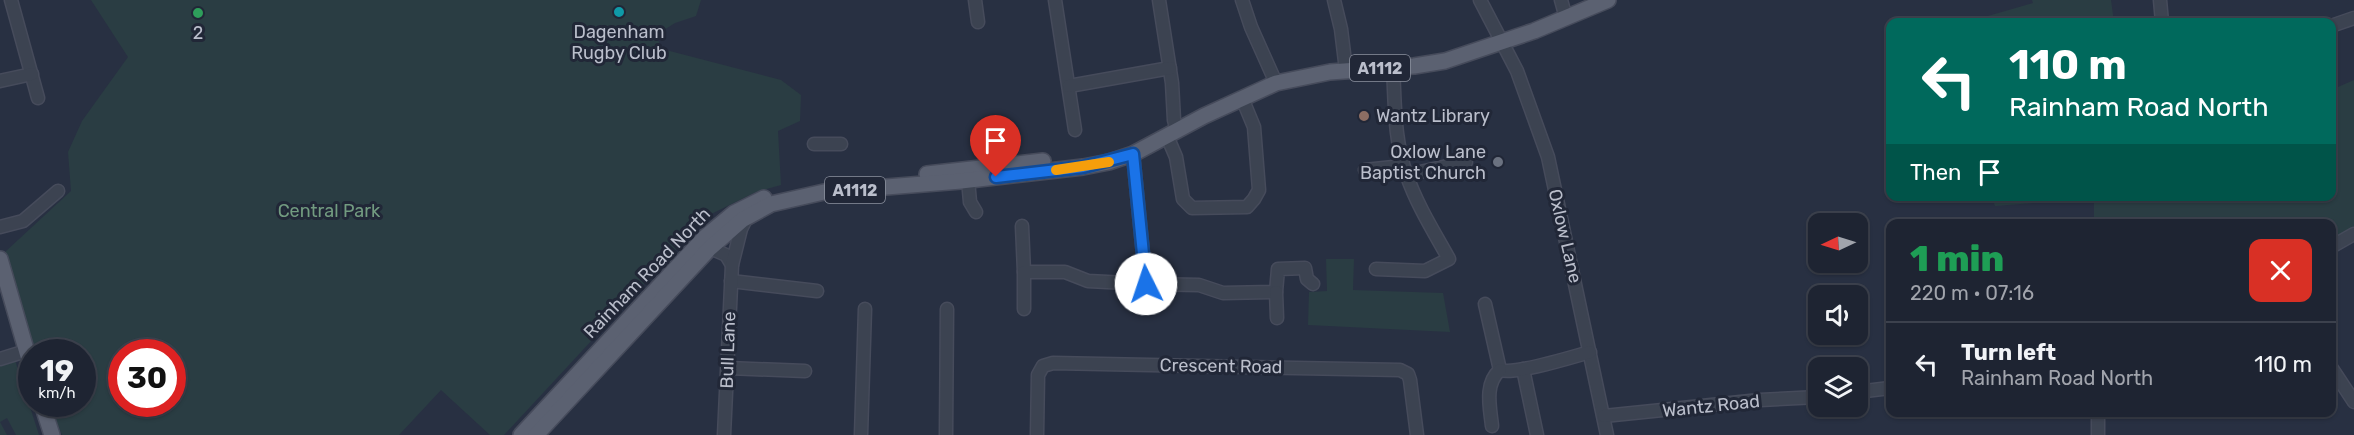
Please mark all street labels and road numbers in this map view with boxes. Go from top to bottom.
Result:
road number: A1112 [1350,55,1410,81]
road number: A1112 [825,177,885,203]
street label: Oxlow Lane [1544,187,1586,285]
street label: Rainham Road North [579,203,715,343]
street label: Bull Lane [716,311,740,389]
street label: Crescent Road [1159,354,1283,378]
street label: Wantz Road [1661,390,1761,422]

